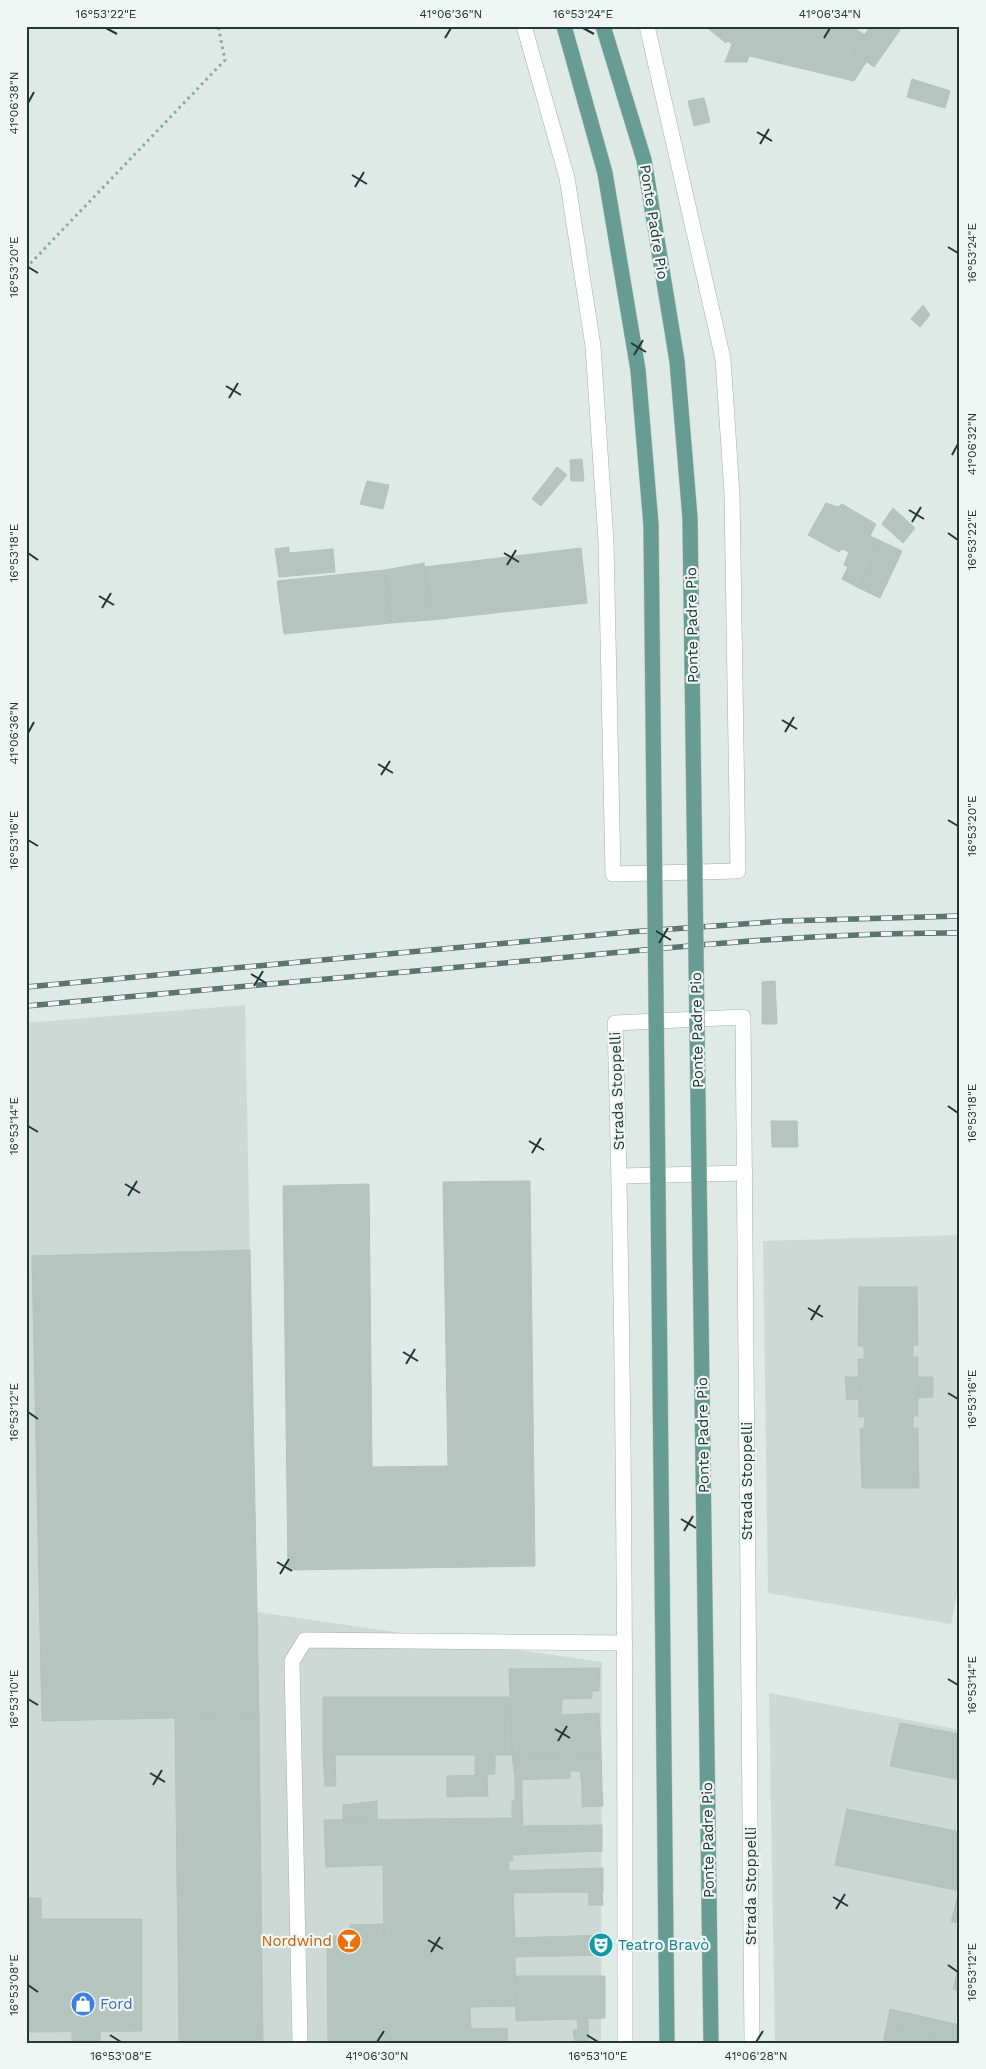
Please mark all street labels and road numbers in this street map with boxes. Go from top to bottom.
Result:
street label: Ponte Padre Pio [636,163,672,281]
street label: Ponte Padre Pio [682,567,702,683]
street label: Ponte Padre Pio [687,972,707,1088]
street label: Strada Stoppelli [606,1031,628,1151]
street label: Ponte Padre Pio [693,1377,713,1493]
street label: Strada Stoppelli [738,1422,756,1540]
street label: Ponte Padre Pio [698,1782,718,1898]
street label: Strada Stoppelli [742,1827,760,1945]

